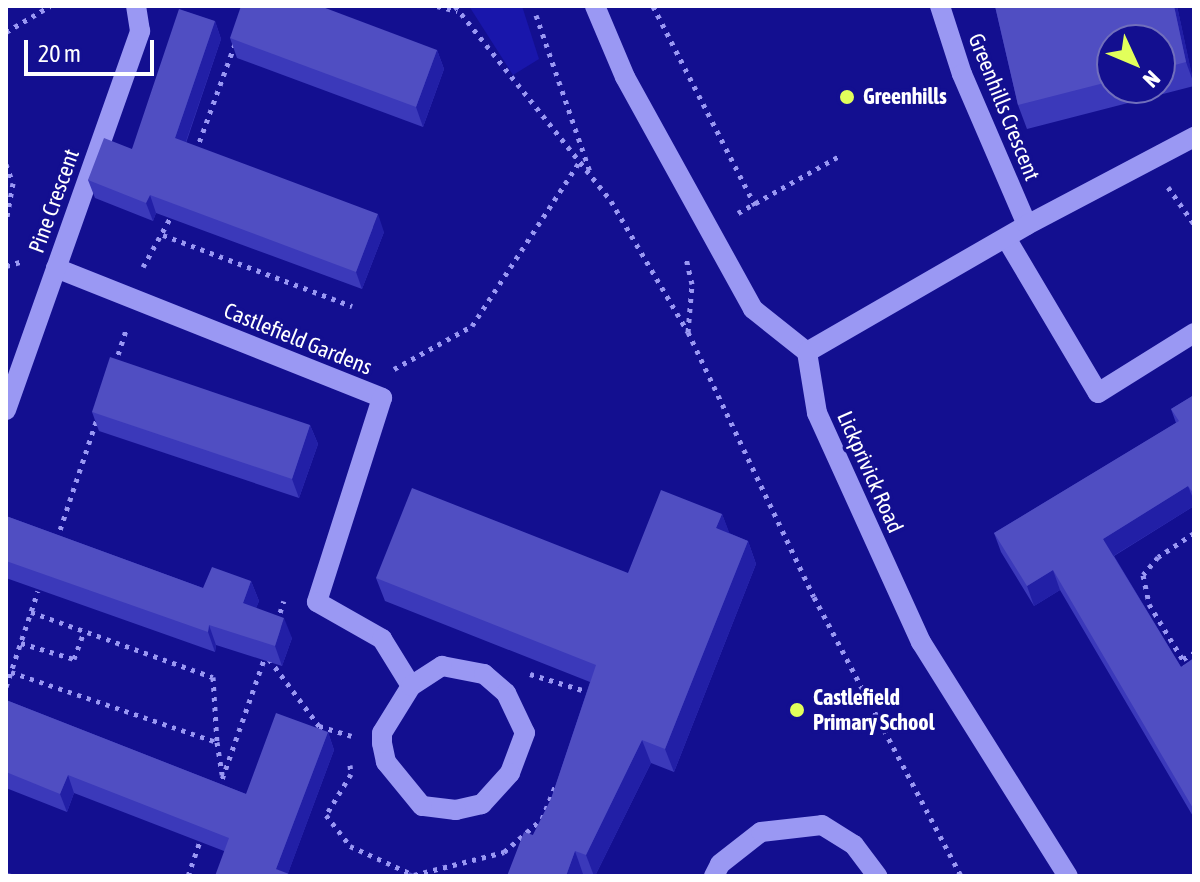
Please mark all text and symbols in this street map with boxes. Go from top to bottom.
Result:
scale bar [28,24,158,74]
north arrow [1096,24,1176,104]
street label: Greenhills Crescent [963,30,1045,184]
text: 20 m [38,40,81,67]
text: N [1138,66,1166,93]
place label: Greenhills [863,84,947,110]
marker: Greenhills [838,88,856,106]
street label: Pine Crescent [23,146,85,256]
street label: Castlefield Gardens [220,297,376,381]
street label: Lickprivick Road [831,407,909,537]
place label: Castlefield Primary School [813,684,935,736]
marker: Castlefield Primary School [788,701,806,719]

